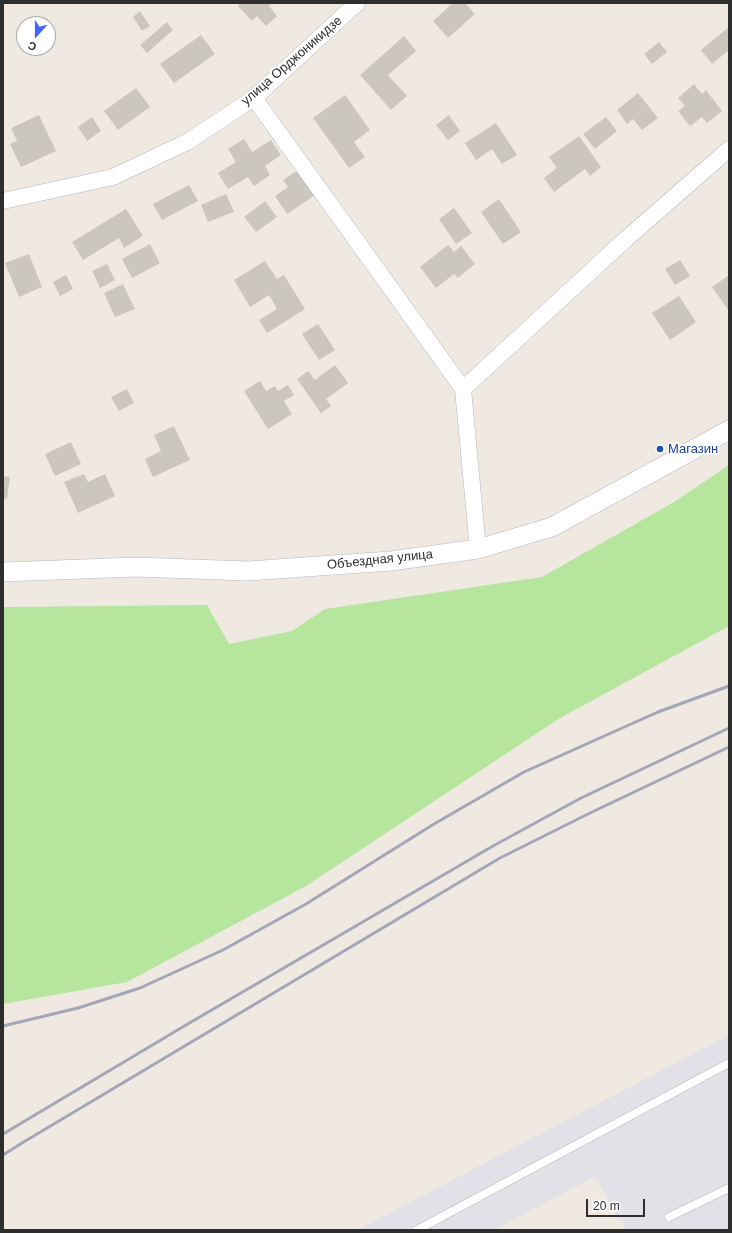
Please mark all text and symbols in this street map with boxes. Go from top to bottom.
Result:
street label: улица Орджоникидзе [239,13,345,109]
north arrow [16,16,56,56]
text: С [26,39,38,53]
place label: Магазин [668,441,718,457]
marker: Магазин [655,444,665,454]
street label: Объездная улица [326,547,434,573]
scale bar [588,1191,647,1217]
text: 20 m [593,1199,620,1213]

